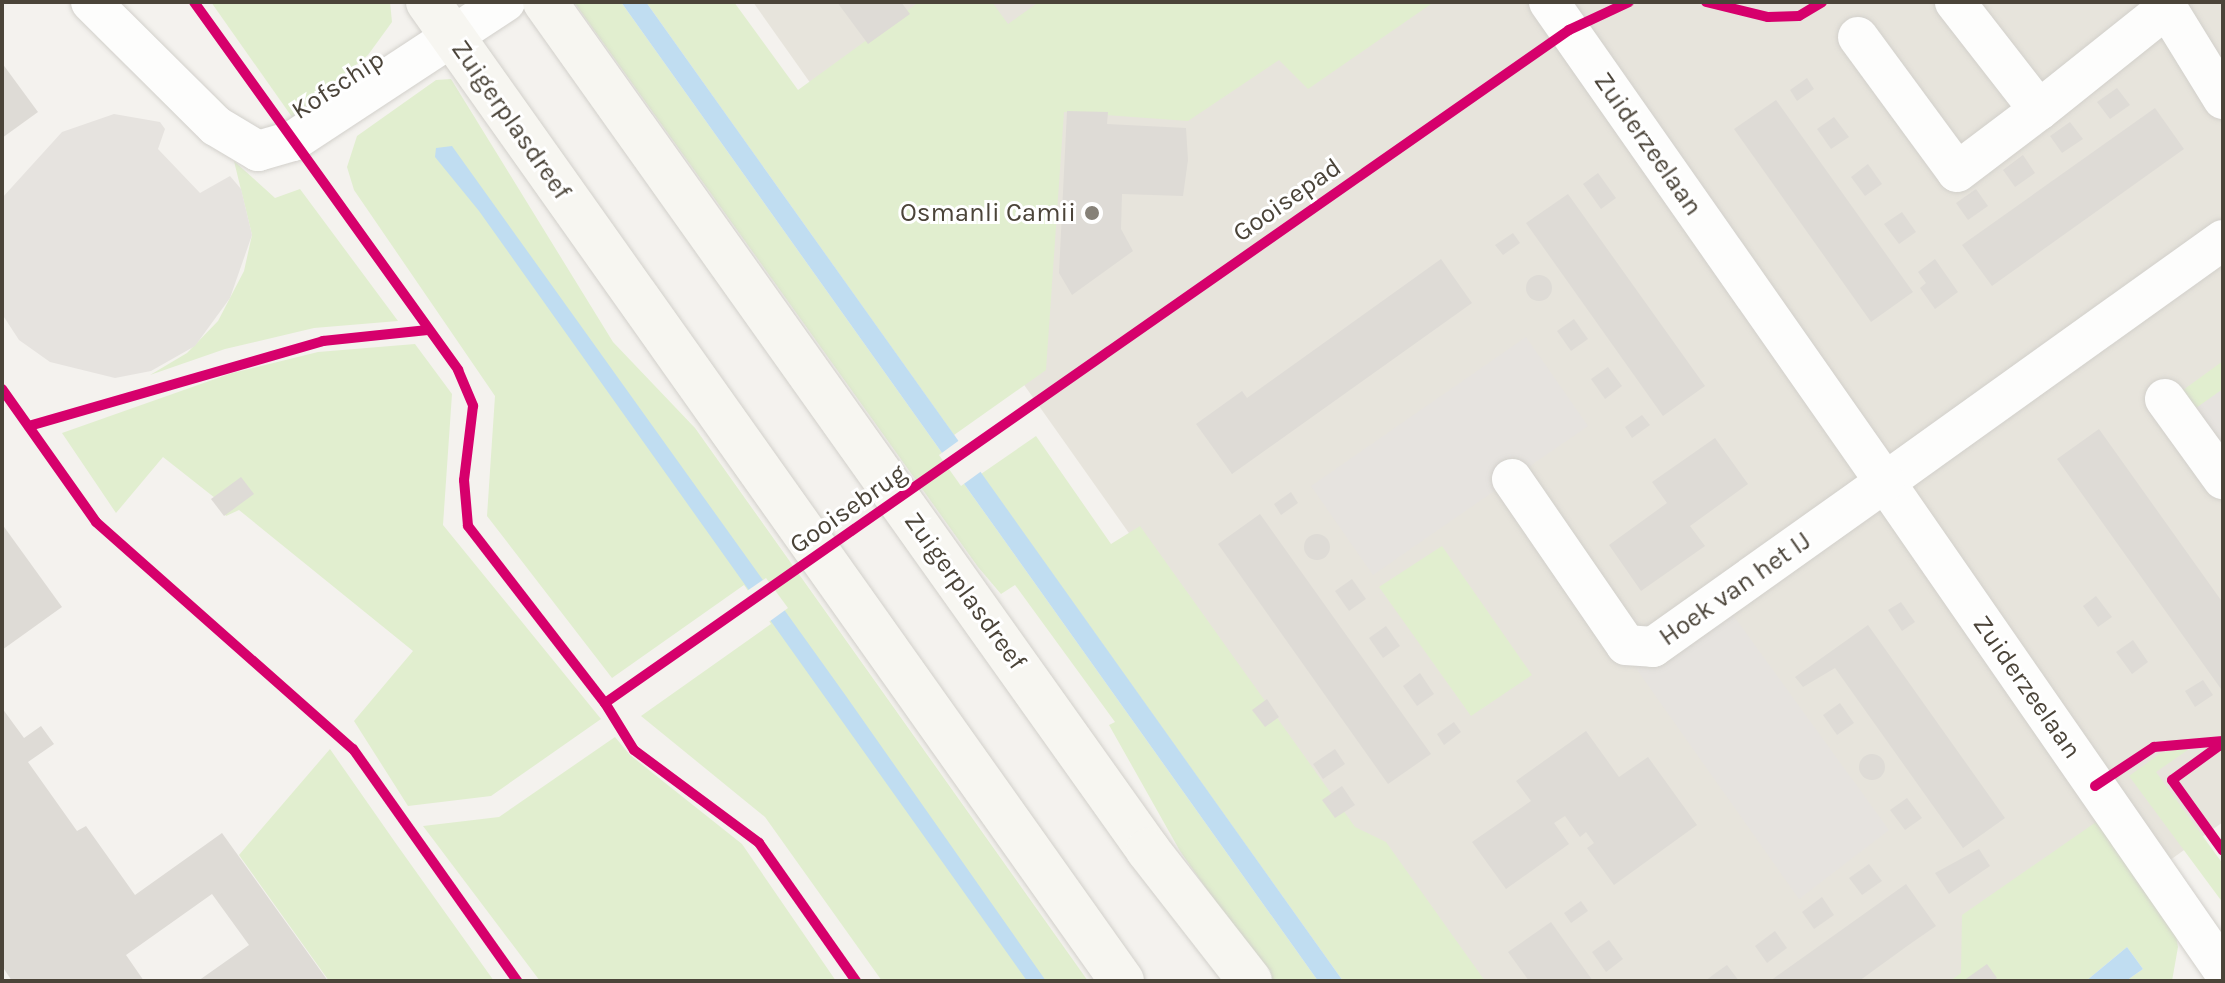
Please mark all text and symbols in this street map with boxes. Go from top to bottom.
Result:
street label: Zuigerplasdreef [445,34,577,206]
street label: Kofschip [286,44,390,126]
street label: Zuiderzeelaan [1587,66,1709,222]
street label: Gooisepad [1227,151,1347,249]
place label: Osmanli Camii [900,197,1076,229]
marker: Osmanli Camii [1083,204,1101,222]
street label: Gooisebrug [784,457,912,561]
street label: Zuigerplasdreef [897,506,1033,676]
street label: Hoek van het IJ [1653,525,1817,653]
street label: Zuiderzeelaan [1966,609,2088,765]

